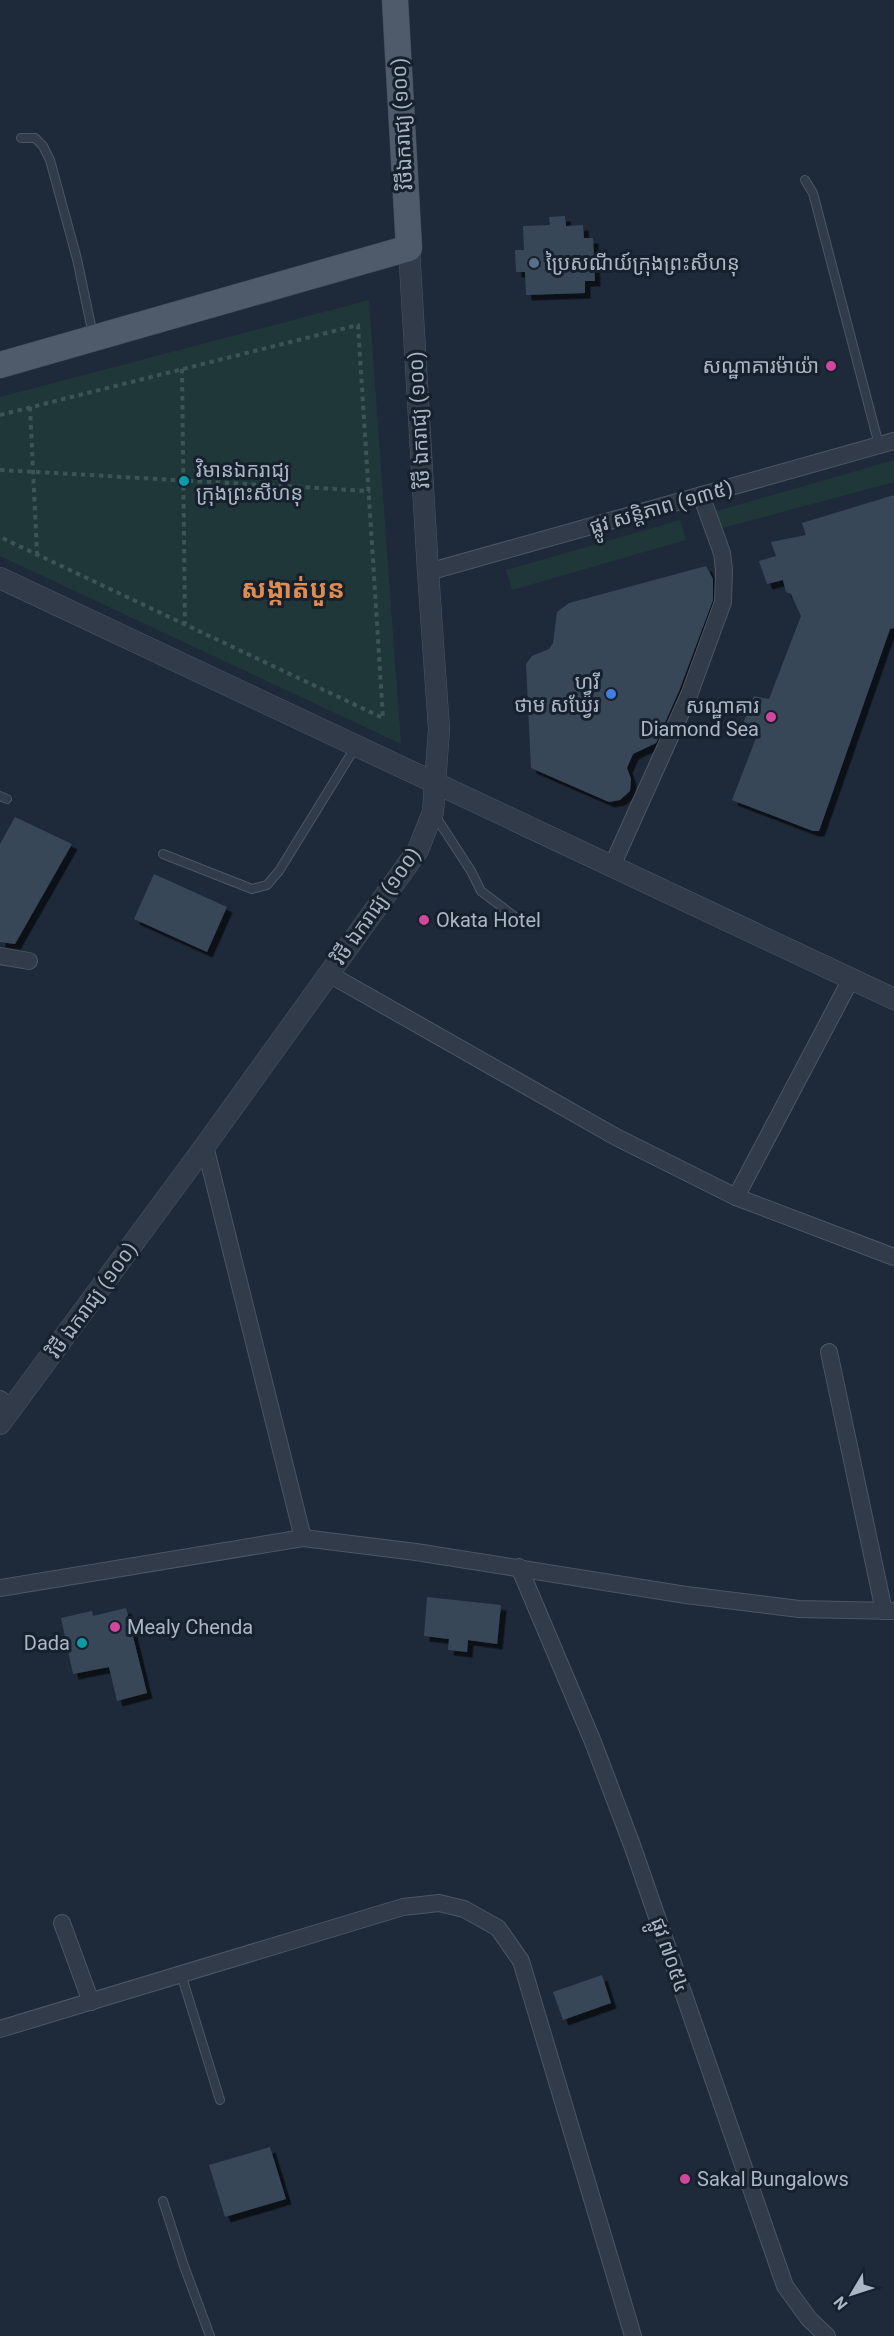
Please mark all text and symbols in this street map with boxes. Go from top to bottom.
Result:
street label: វិថីឯករាជ្យ (១០០) [386,57,417,191]
place label: ប្រៃសណីយ៍ក្រុងព្រះសីហនុ [546,251,740,277]
marker: ប្រៃសណីយ៍ក្រុងព្រះសីហនុ [527,256,541,270]
street label: វិថី ឯករាជ្យ (១០០) [403,351,435,489]
place label: សណ្ឋាគារម៉ាយ៉ា [702,354,819,379]
marker: សណ្ឋាគារម៉ាយ៉ា [824,359,838,373]
place label: វិមានឯករាជ្យ ក្រុងព្រះសីហនុ [196,458,303,507]
marker: វិមានឯករាជ្យ ក្រុងព្រះសីហនុ [177,474,191,488]
street label: ផ្លូវ សន្តិភាព (១៣៥) [587,475,737,546]
district label: សង្កាត់បួន [241,574,345,606]
place label: ហ្វូរី ថាម សឃ្វែរ [514,670,601,718]
marker: ហ្វូរី ថាម សឃ្វែរ [604,687,618,701]
place label: សណ្ឋាគារ Diamond Sea [641,694,759,741]
marker: សណ្ឋាគារ Diamond Sea [764,710,778,724]
street label: វិថី ឯករាជ្យ (១០០) [326,842,425,969]
place label: Okata Hotel [436,908,541,932]
marker: Okata Hotel [417,913,431,927]
street label: វិថី ឯករាជ្យ (១០០) [41,1237,142,1363]
place label: Mealy Chenda [127,1615,253,1639]
marker: Mealy Chenda [108,1620,122,1634]
place label: Dada [24,1631,70,1655]
marker: Dada [75,1636,89,1650]
street label: ផ្លូវ ៧០៥៤ [639,1914,694,1998]
place label: Sakal Bungalows [697,2167,849,2191]
marker: Sakal Bungalows [678,2172,692,2186]
north arrow [822,2264,882,2324]
text: N [830,2293,852,2313]

